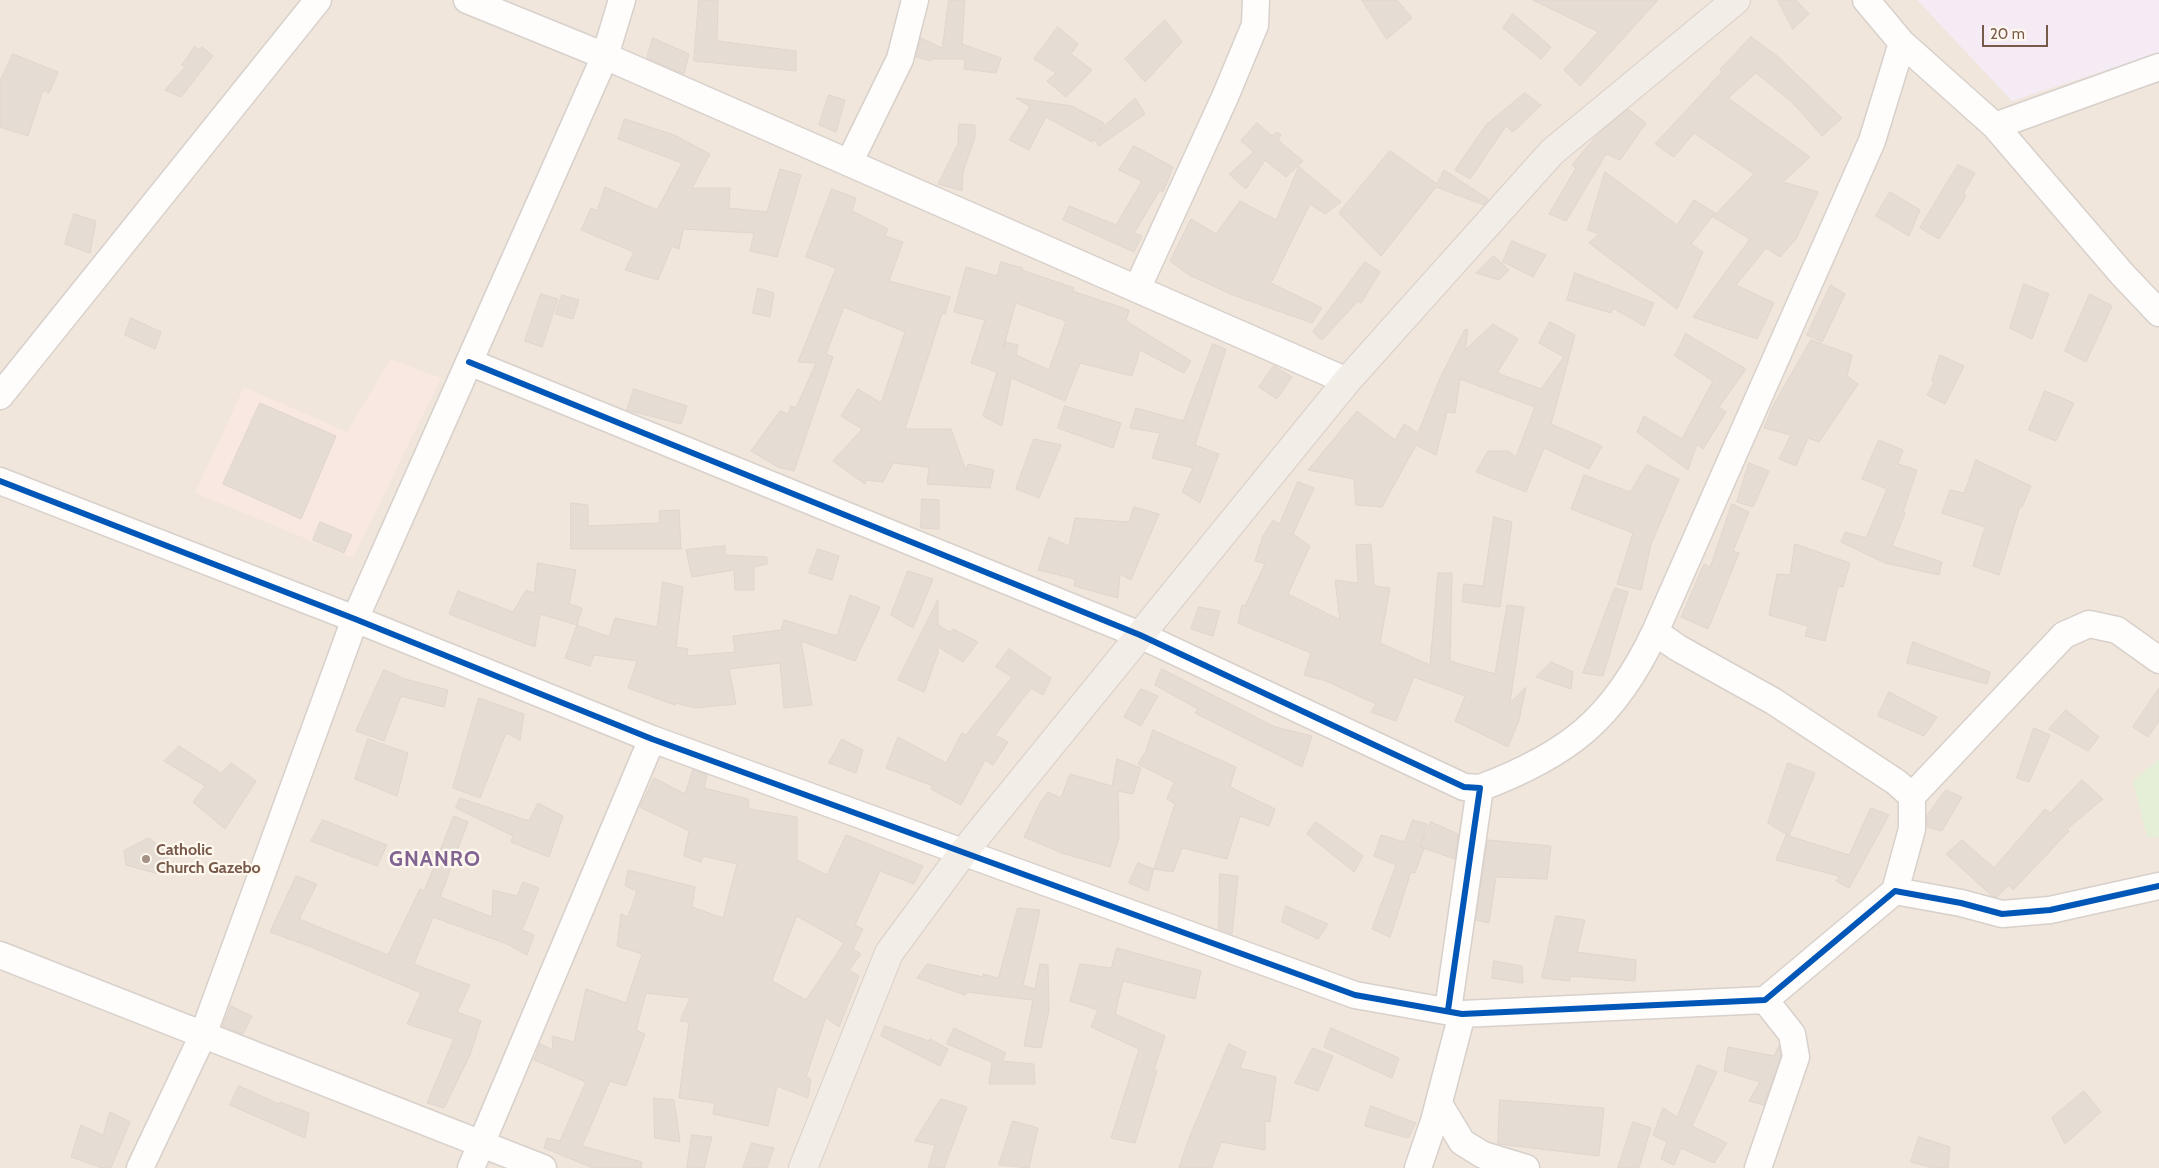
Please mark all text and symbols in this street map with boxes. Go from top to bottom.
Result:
scale bar [1984,15,2050,47]
text: 20 m [1990,25,2025,43]
place label: Catholic Church Gazebo [156,840,261,878]
district label: GNANRO [388,847,482,873]
marker: Catholic Church Gazebo [140,853,152,865]

